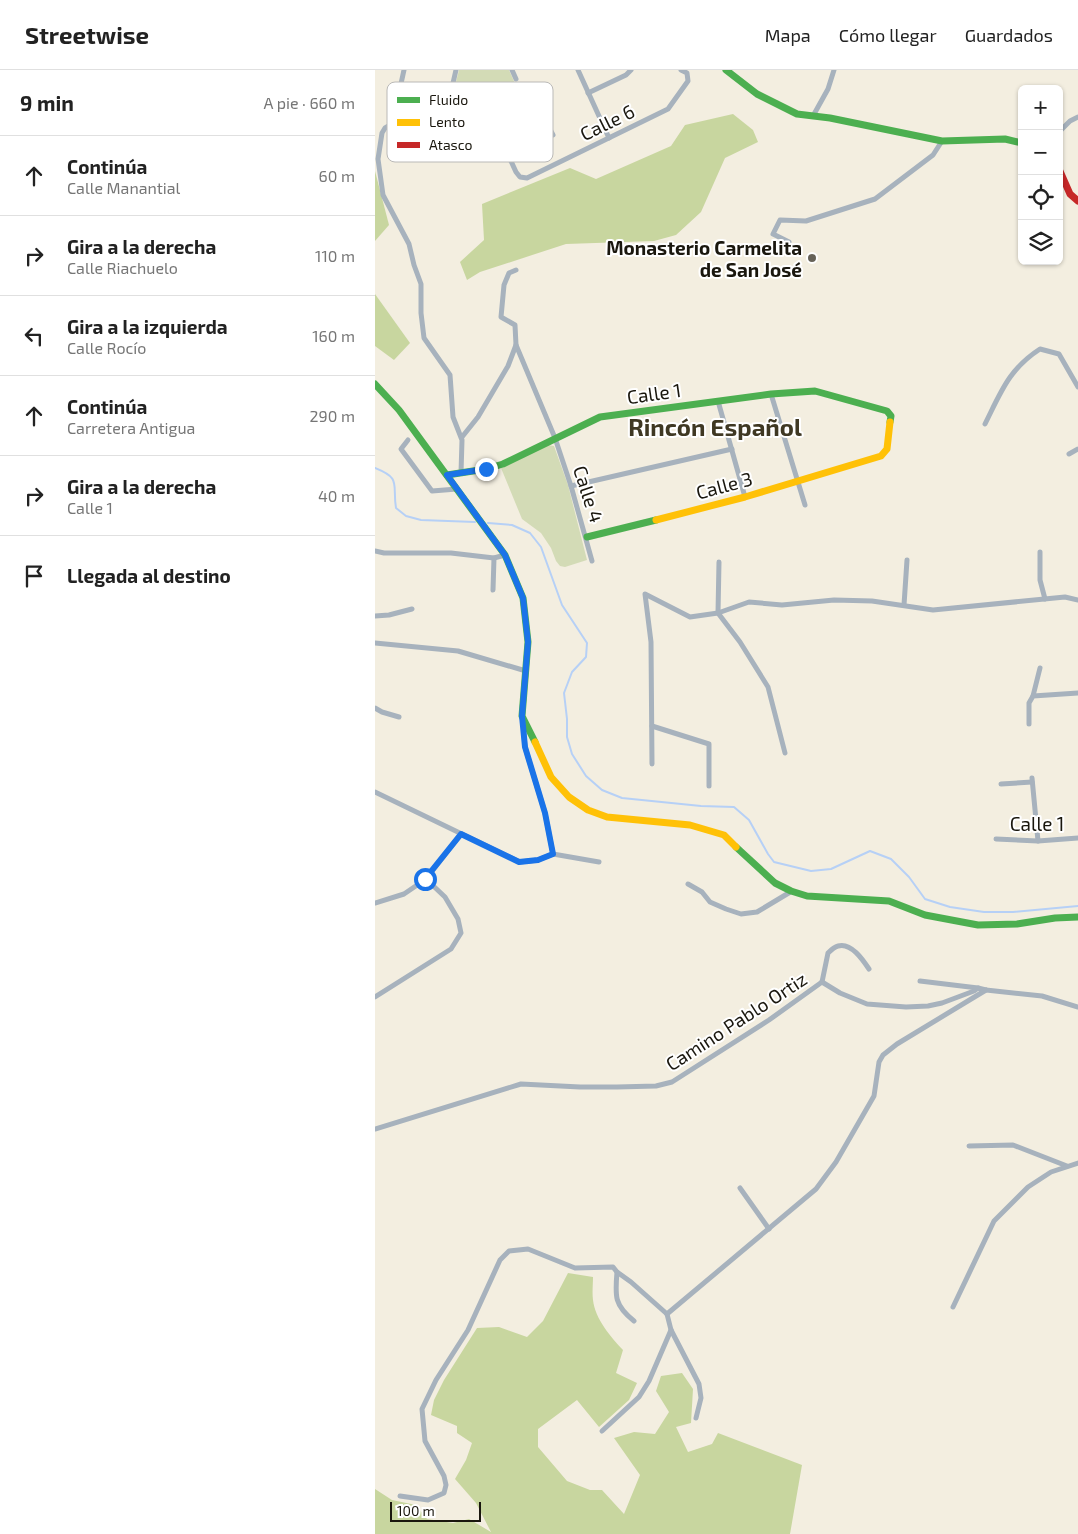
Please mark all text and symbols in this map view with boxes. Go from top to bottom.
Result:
text: Streetwise [25,20,149,49]
text: Mapa [765,24,811,46]
text: Cómo llegar [839,24,937,46]
text: Guardados [965,24,1053,46]
legend [387,82,553,162]
map controls [1018,85,1063,265]
button: + [1018,85,1063,130]
text: 9 min [20,90,74,115]
text: Fluido [429,91,468,108]
text: A pie · 660 m [264,93,355,112]
street label: Calle 6 [576,99,638,145]
text: Lento [429,113,465,130]
button: − [1018,130,1063,175]
text: Atasco [429,136,472,153]
text: Continúa [67,155,147,178]
icon: ahead [20,162,48,190]
text: 60 m [319,166,355,185]
button: locate [1018,175,1063,220]
text: Calle Manantial [67,178,180,197]
button: layers [1018,220,1063,265]
text: Gira a la derecha [67,235,216,258]
place label: Monasterio Carmelita de San José [606,236,802,281]
icon: right [20,242,48,270]
text: 110 m [315,246,355,265]
marker: Monasterio Carmelita de San José [806,252,818,264]
text: Calle Riachuelo [67,258,178,277]
text: Gira a la izquierda [67,315,228,338]
icon: left [20,322,48,350]
text: 160 m [312,326,355,345]
text: Calle Rocío [67,338,146,357]
street label: Calle 1 [625,378,683,408]
text: Continúa [67,395,147,418]
icon: ahead [20,402,48,430]
text: 290 m [310,406,355,425]
district label: Rincón Español [628,412,802,441]
text: Carretera Antigua [67,418,195,437]
route end [475,458,498,481]
street label: Calle 4 [569,463,609,525]
street label: Calle 3 [693,466,755,504]
text: Gira a la derecha [67,475,216,498]
icon: right [20,482,48,510]
text: 40 m [318,486,355,505]
text: Calle 1 [67,498,113,517]
icon: arrive [20,562,48,590]
text: Llegada al destino [67,564,231,587]
street label: Calle 1 [1010,812,1064,835]
route start [414,868,437,891]
street label: Camino Pablo Ortiz [661,967,811,1075]
scale bar [390,1499,481,1522]
text: 100 m [397,1502,435,1519]

